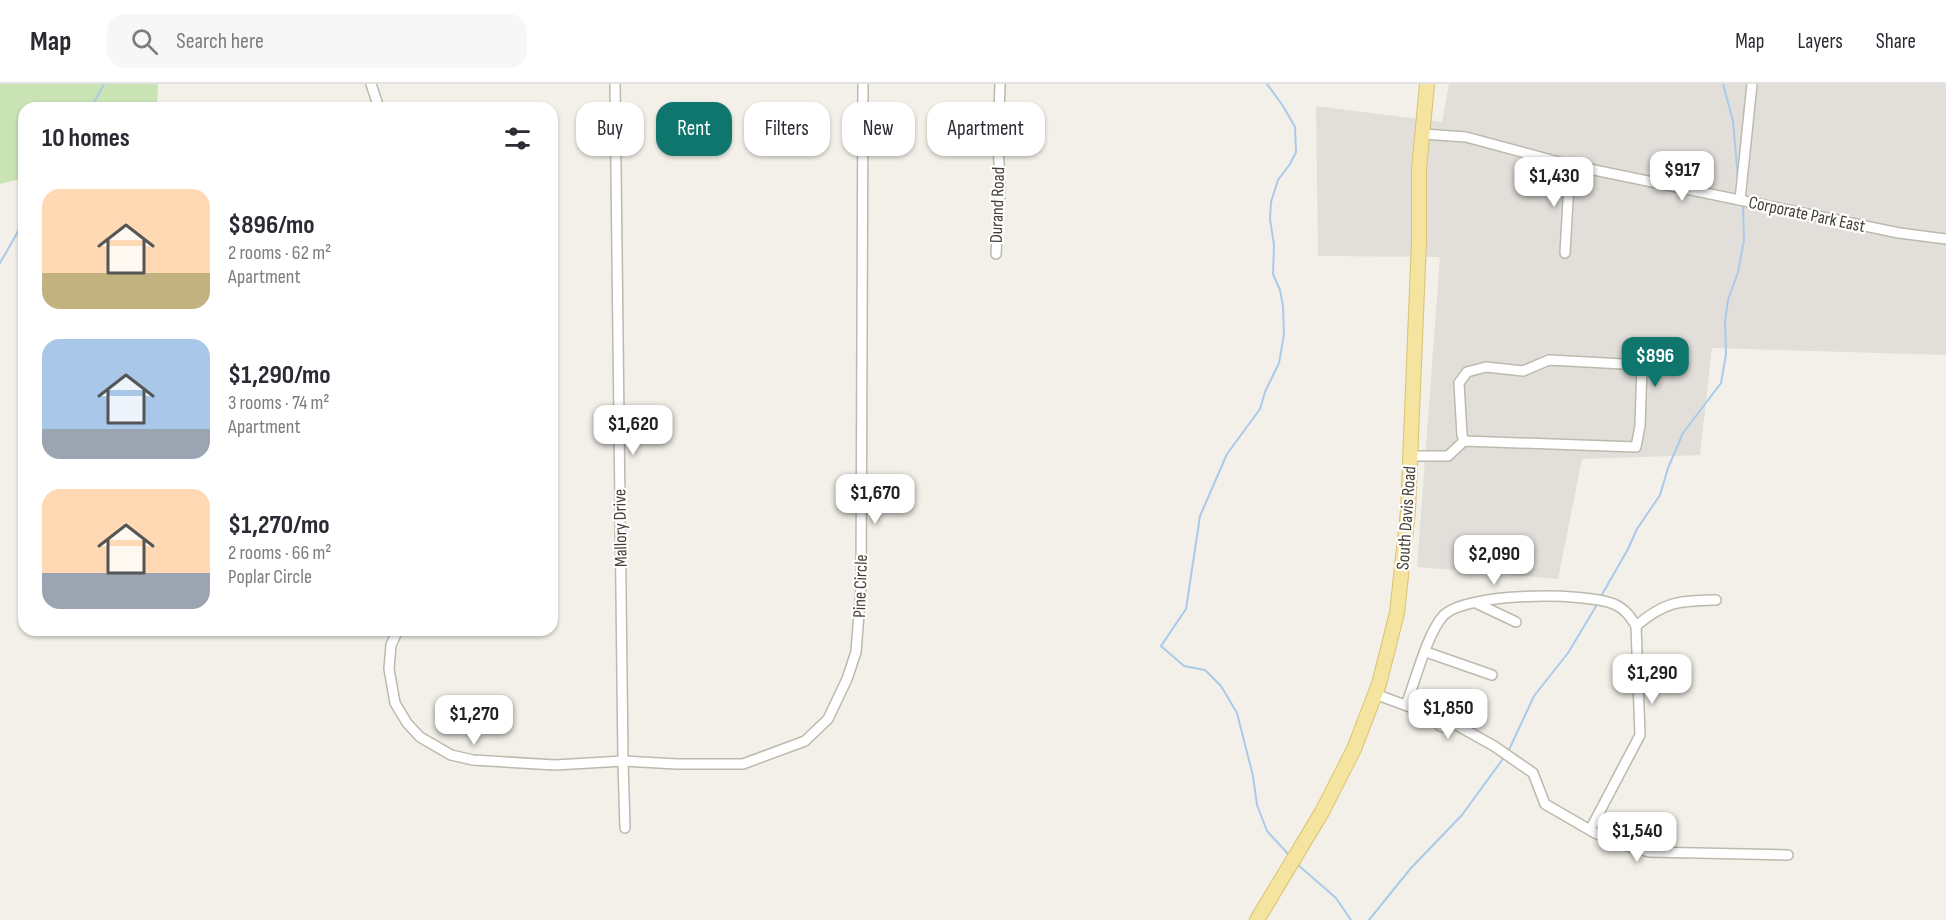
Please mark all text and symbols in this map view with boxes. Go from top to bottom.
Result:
search box [107,14,527,68]
text: Map [30,25,71,58]
icon: search [128,25,161,58]
text: Search here [176,28,264,55]
text: Map [1735,29,1764,54]
text: Layers [1797,29,1843,54]
text: Share [1876,29,1916,54]
chip: Buy [576,102,644,156]
chip: Rent [656,102,732,156]
chip: Filters [744,102,830,156]
chip: New [842,102,915,156]
chip: Apartment [927,102,1045,156]
icon: filters [501,122,534,155]
text: 10 homes [42,123,130,154]
pin: $917 [1646,151,1718,202]
pin: $1,430 [1505,157,1603,208]
text: $917 [1664,158,1700,182]
text: $1,430 [1528,164,1580,188]
street label: Durand Road [986,167,1009,243]
street label: Corporate Park East [1747,192,1868,237]
text: $896/mo [228,210,315,241]
icon: home [90,213,162,285]
text: 2 rooms · 62 m² [228,241,331,265]
text: Apartment [228,265,301,289]
pin: $896 [1619,337,1691,388]
text: $896 [1636,344,1674,368]
text: $1,290/mo [228,360,331,391]
icon: home [90,363,162,435]
text: 3 rooms · 74 m² [228,391,330,415]
pin: $1,620 [584,405,682,456]
text: $1,620 [608,412,658,436]
text: Apartment [228,415,301,439]
street label: South Davis Road [1392,465,1421,571]
pin: $1,670 [826,474,924,525]
text: $1,670 [850,481,900,505]
street label: Mallory Drive [609,489,632,567]
text: $1,270/mo [228,510,330,541]
icon: home [90,513,162,585]
pin: $2,090 [1445,535,1543,586]
text: 2 rooms · 66 m² [228,541,332,565]
text: $2,090 [1468,542,1520,566]
street label: Pine Circle [849,554,872,618]
text: Poplar Circle [228,565,312,589]
pin: $1,290 [1603,654,1701,705]
text: $1,290 [1627,661,1677,685]
pin: $1,850 [1399,689,1497,740]
pin: $1,270 [425,695,523,746]
text: $1,850 [1422,696,1474,720]
text: $1,270 [449,702,499,726]
pin: $1,540 [1588,812,1686,863]
text: $1,540 [1612,819,1662,843]

